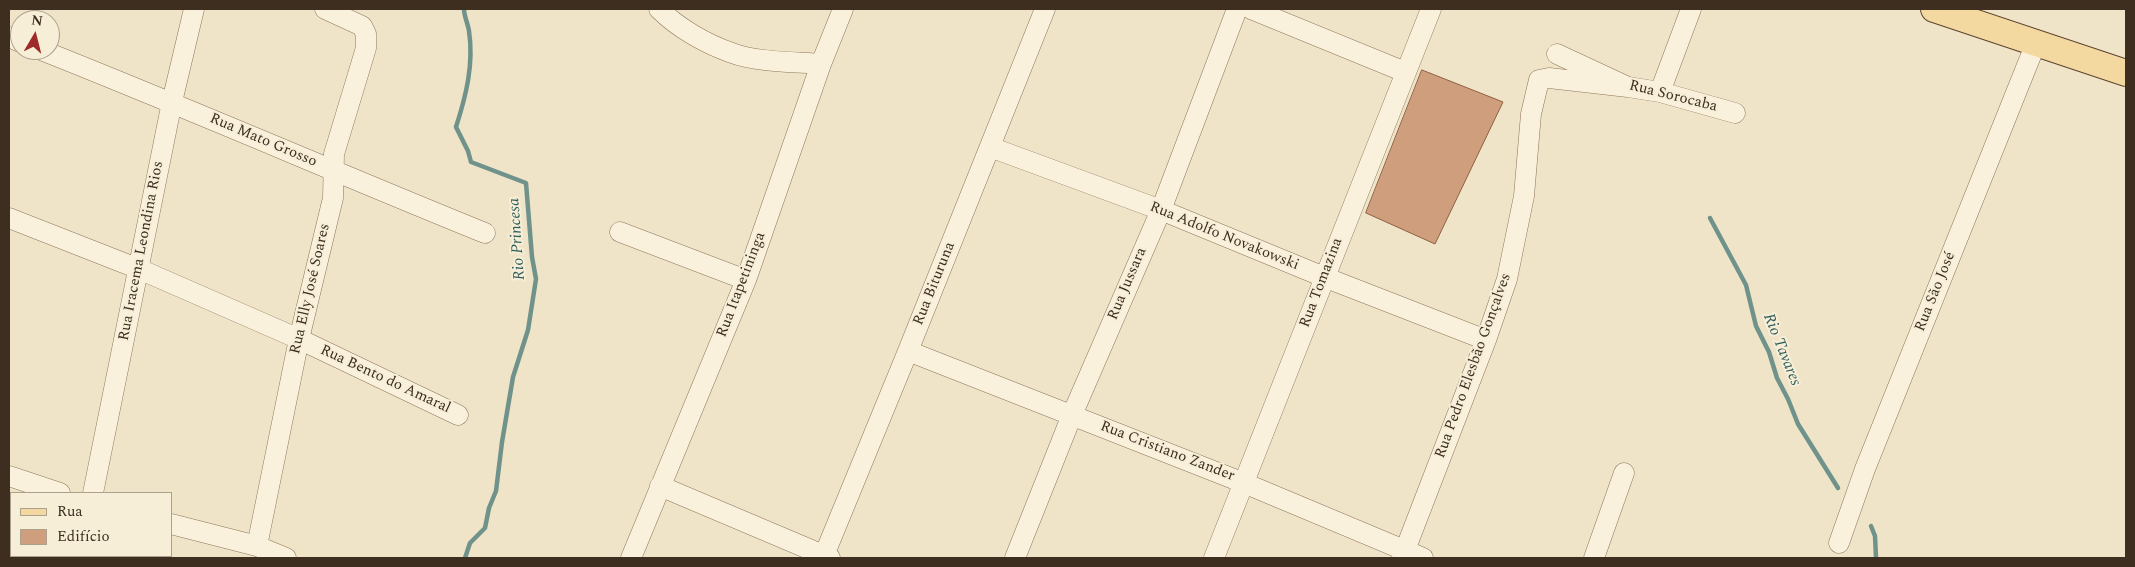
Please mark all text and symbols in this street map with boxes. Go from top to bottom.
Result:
text: N [30,9,44,32]
north arrow [10,10,60,60]
street label: Rua Sorocaba [1627,77,1719,117]
street label: Rua Mato Grosso [207,110,319,172]
street label: Rua Iracema Leondina Rios [116,160,168,342]
water label: Rio Princesa [506,197,530,281]
street label: Rua Adolfo Novakowski [1147,199,1301,275]
street label: Rua Elly José Soares [287,222,335,356]
street label: Rua Itapetininga [714,230,770,340]
street label: Rua Tomazina [1297,236,1347,330]
street label: Rua Bituruna [910,240,960,328]
street label: Rua Jussara [1105,245,1151,323]
street label: Rua São José [1912,250,1960,334]
street label: Rua Pedro Elesbão Gonçalves [1432,271,1516,461]
water label: Rio Tavares [1758,311,1804,389]
street label: Rua Bento do Amaral [317,342,453,418]
street label: Rua Cristiano Zander [1097,418,1237,486]
legend [10,492,172,557]
text: Rua [57,500,83,523]
text: Edifício [57,525,110,548]

